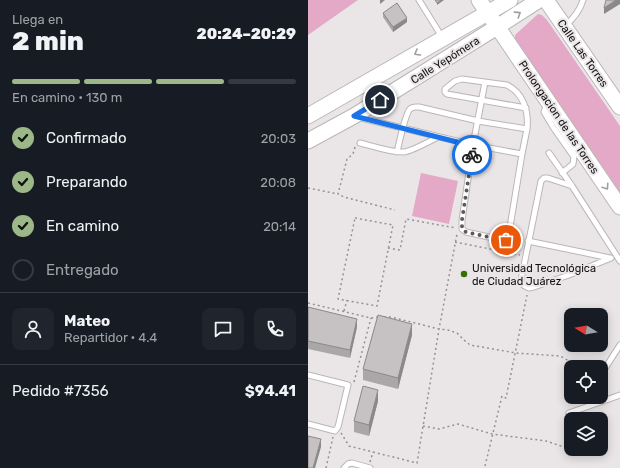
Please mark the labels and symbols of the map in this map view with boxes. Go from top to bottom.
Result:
one-way arrow [514,11,521,19]
street label: Calle Las Torres [554,17,611,90]
street label: Calle Yepómera [408,34,482,87]
one-way arrow [414,48,421,55]
street label: Prolongacion de las Torres [516,58,602,177]
pin [363,83,397,117]
courier [452,135,492,175]
one-way arrow [601,183,609,190]
pin [489,223,523,257]
place label: Universidad Tecnológica de Ciudad Juárez [472,262,596,288]
marker: Universidad Tecnológica de Ciudad Juárez [459,269,469,279]
north arrow [564,308,608,352]

